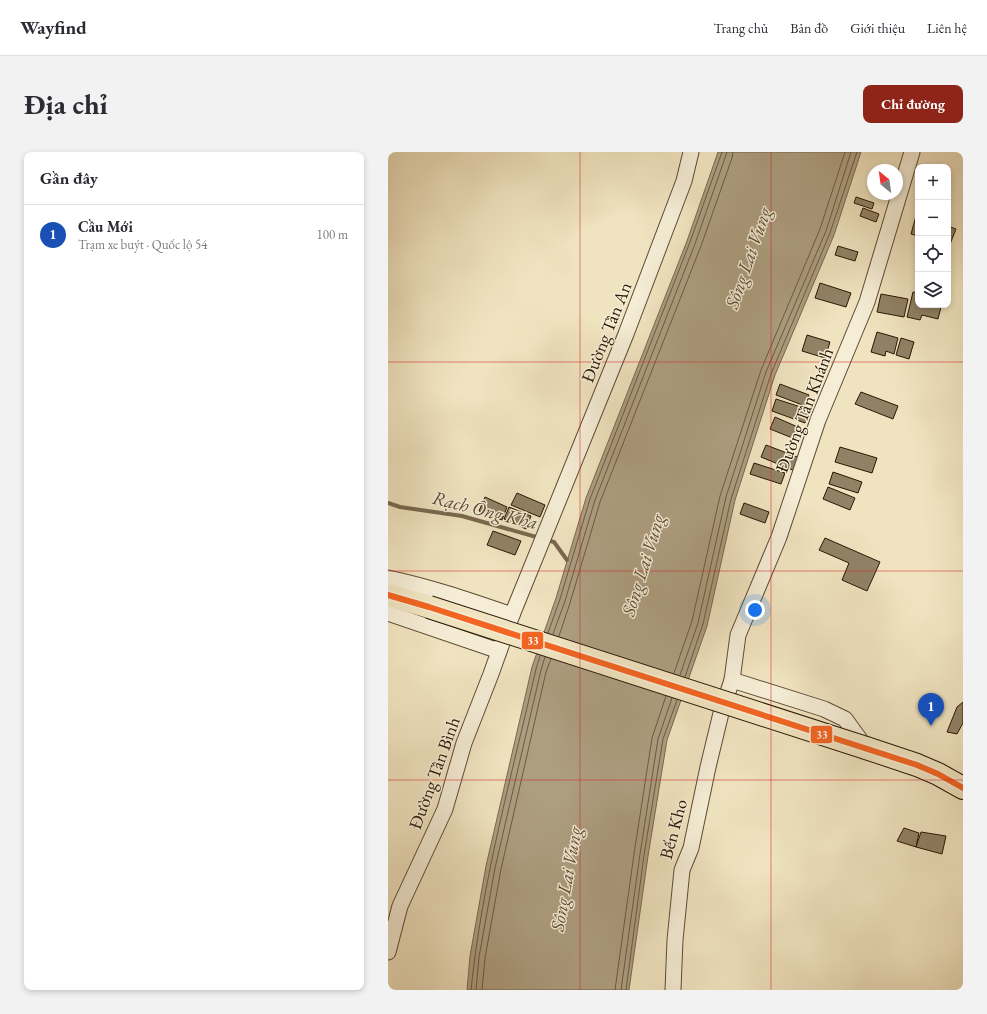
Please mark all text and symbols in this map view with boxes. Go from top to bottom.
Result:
text: Wayfind [20,15,87,40]
text: Trang chủ [713,19,768,37]
text: Bản đồ [790,19,828,37]
text: Giới thiệu [850,19,905,37]
text: Liên hệ [927,19,967,37]
button: Chỉ đường [863,85,963,123]
text: Địa chỉ [24,86,108,122]
north arrow [867,164,903,200]
map controls [915,164,951,308]
button: + [915,164,951,200]
text: Gần đây [40,167,98,189]
button: − [915,200,951,236]
water label: Sông Lai Vung [719,203,777,313]
text: Cầu Mới [78,217,133,236]
text: 1 [50,226,56,243]
text: 100 m [317,226,348,243]
text: Trạm xe buýt · Quốc lộ 54 [78,236,207,253]
button: locate [915,236,951,272]
button: layers [915,272,951,308]
street label: Đường Tân An [575,278,637,386]
street label: Đường Tân Khánh [770,344,838,476]
water label: Rạch Ông Kha [430,485,540,535]
water label: Sông Lai Vung [615,510,671,620]
your location [745,600,765,620]
line badge: 33 [521,631,544,650]
text: 33 [527,633,539,647]
pin: 1 [918,693,944,726]
street label: Đường Tân Bình [403,714,465,832]
line badge: 33 [810,725,833,744]
text: 33 [816,727,828,741]
street label: Bến Kho [654,796,692,862]
water label: Sông Lai Vung [544,824,588,934]

